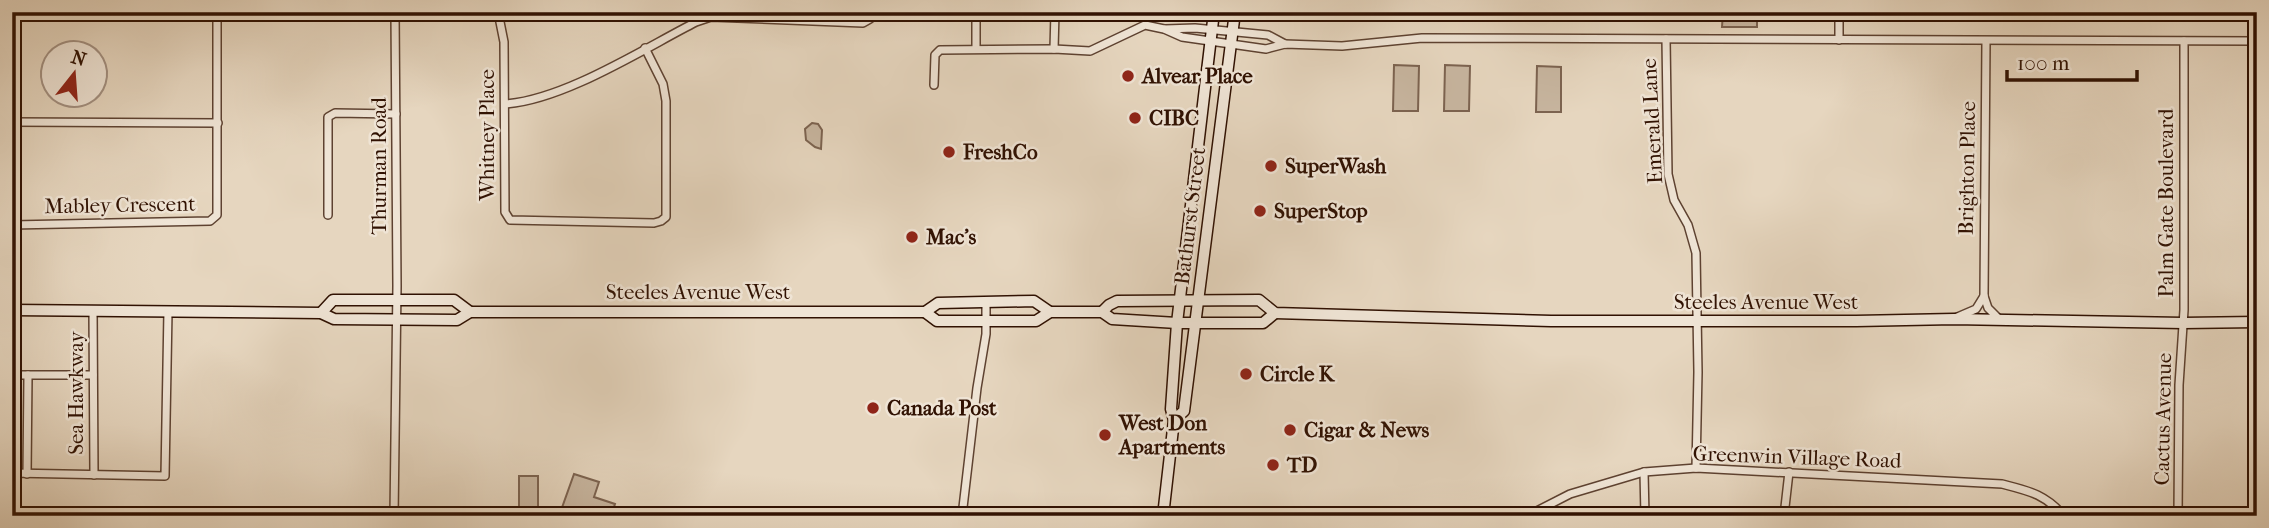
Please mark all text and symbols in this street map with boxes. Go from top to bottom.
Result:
north arrow [38,38,108,108]
scale bar [2007,38,2136,82]
text: N [69,46,89,71]
text: 100 m [2017,51,2070,75]
street label: Emerald Lane [1637,58,1667,184]
place label: Alvear Place [1140,64,1253,88]
marker: Alvear Place [1120,68,1136,84]
street label: Whitney Place [475,69,499,202]
street label: Thurman Road [367,97,391,235]
street label: Brighton Place [1954,101,1980,235]
place label: CIBC [1149,106,1199,130]
street label: Palm Gate Boulevard [2154,108,2178,297]
marker: CIBC [1127,110,1143,126]
place label: FreshCo [962,140,1038,164]
marker: FreshCo [941,144,957,160]
street label: Bathurst Street [1170,145,1210,286]
place label: SuperWash [1285,154,1386,178]
marker: SuperWash [1263,158,1279,174]
street label: Mabley Crescent [44,192,196,218]
place label: SuperStop [1274,199,1368,223]
marker: SuperStop [1252,203,1268,219]
place label: Mac's [925,225,977,249]
marker: Mac's [904,229,920,245]
street label: Steeles Avenue West [606,280,791,304]
street label: Steeles Avenue West [1674,290,1859,314]
street label: Sea Hawkway [64,330,88,455]
street label: Cactus Avenue [2150,353,2176,485]
place label: Circle K [1260,362,1336,386]
marker: Circle K [1238,366,1254,382]
place label: Canada Post [887,396,997,420]
marker: Canada Post [865,400,881,416]
place label: West Don Apartments [1117,411,1226,459]
place label: Cigar & News [1304,418,1430,442]
marker: Cigar & News [1282,422,1298,438]
marker: West Don Apartments [1097,427,1113,443]
street label: Greenwin Village Road [1692,441,1902,473]
place label: TD [1286,453,1317,477]
marker: TD [1265,457,1281,473]

